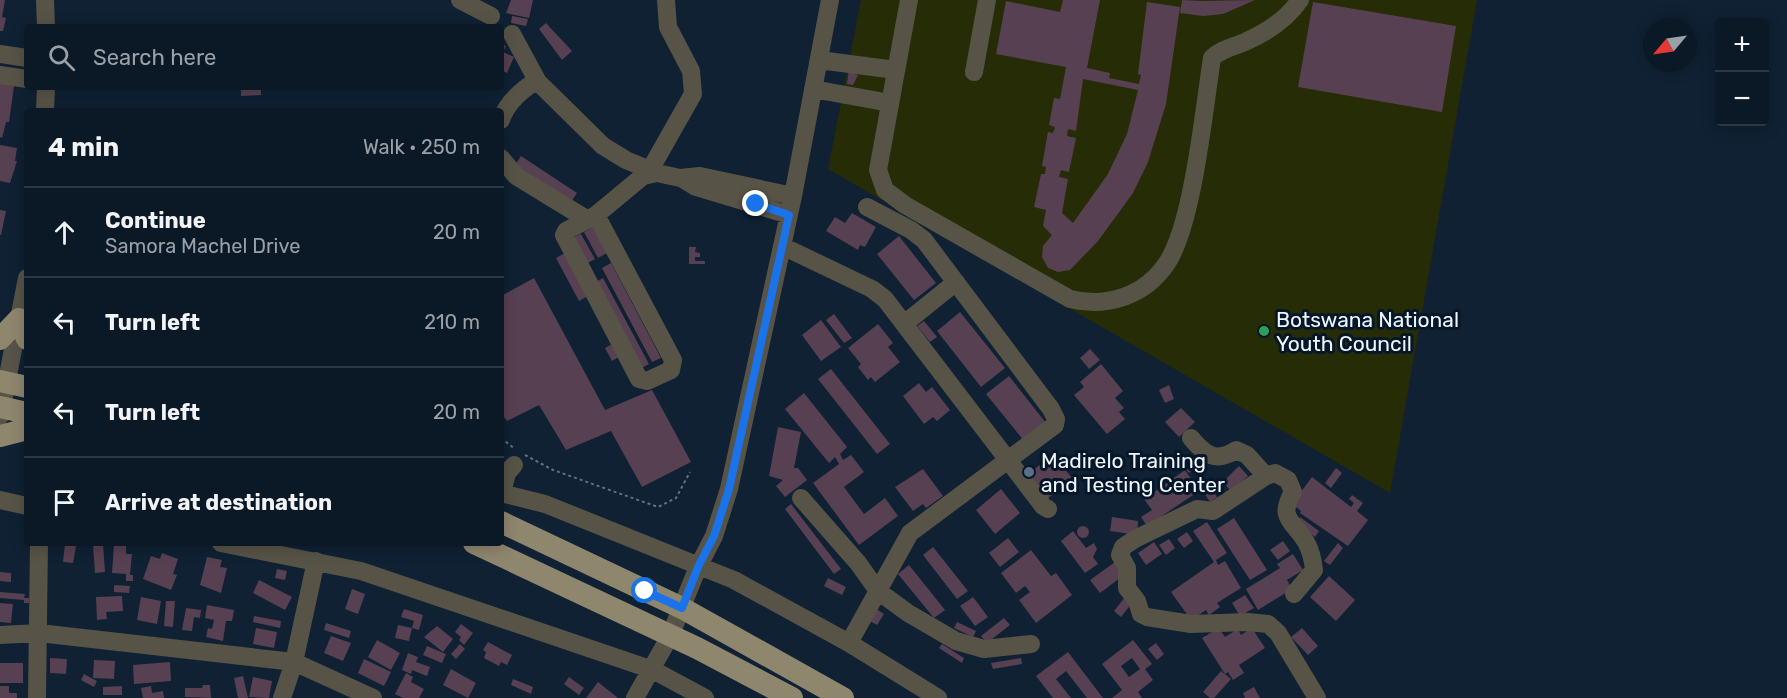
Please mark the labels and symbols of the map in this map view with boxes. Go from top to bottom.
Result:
north arrow [1643,18,1697,72]
route end [742,190,768,216]
place label: Botswana National Youth Council [1276,307,1459,356]
marker: Botswana National Youth Council [1257,324,1271,338]
place label: Madirelo Training and Testing Center [1041,448,1225,497]
marker: Madirelo Training and Testing Center [1022,465,1036,479]
route start [631,577,657,603]

